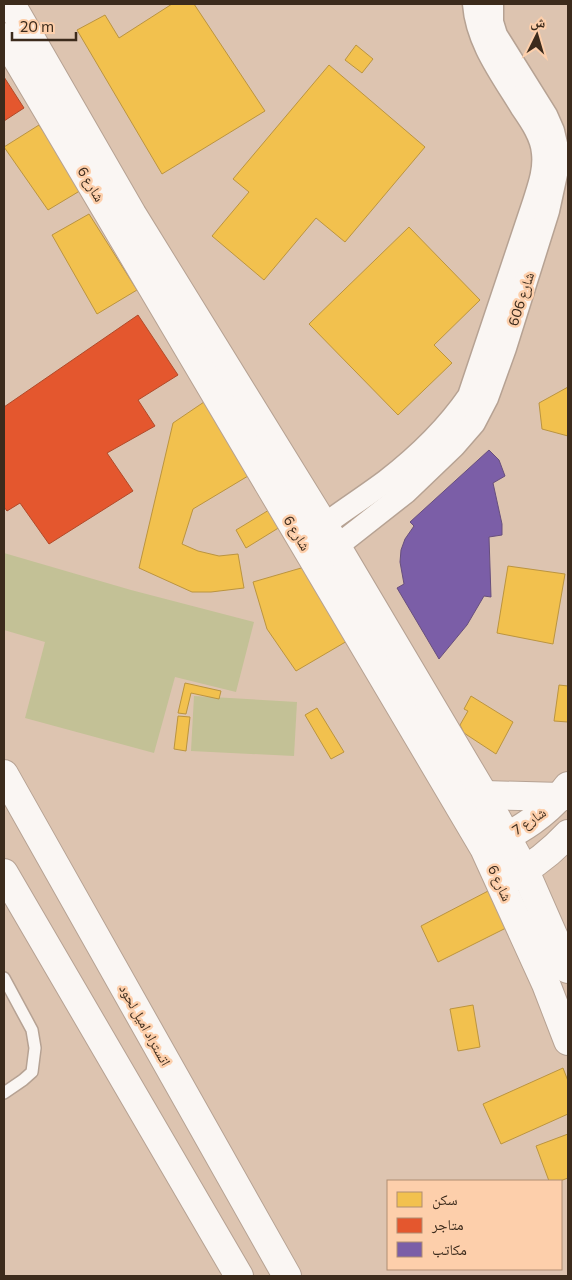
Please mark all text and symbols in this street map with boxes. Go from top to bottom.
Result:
scale bar [12,10,76,42]
north arrow [512,10,562,60]
text: ش [530,12,546,32]
text: 20 m [20,17,54,35]
street label: شارع 6 [73,163,108,205]
street label: شارع 606 [504,270,539,328]
street label: شارع 6 [279,512,314,554]
street label: شارع 7 [509,803,550,840]
street label: شارع 6 [483,862,516,904]
street label: اتستراد اميل لحود [115,981,175,1069]
legend [387,1180,562,1270]
text: سكن [432,1190,458,1210]
text: متاجر [431,1215,464,1234]
text: مكاتب [432,1240,467,1258]

